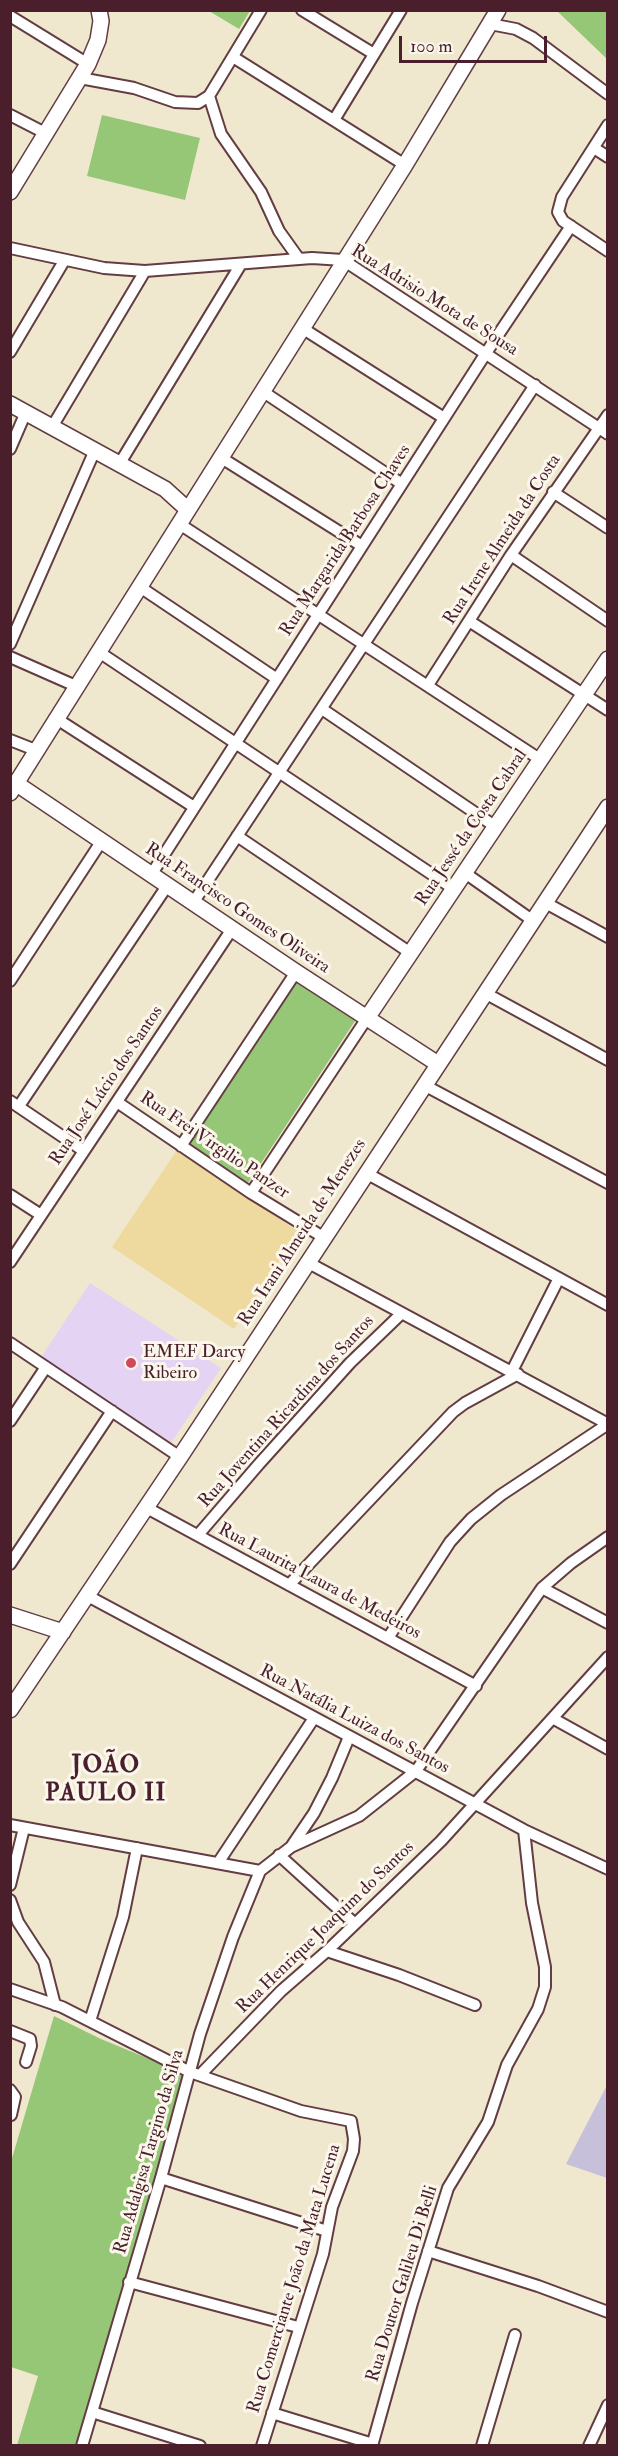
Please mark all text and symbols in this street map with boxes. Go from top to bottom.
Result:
scale bar [402,24,550,62]
text: 100 m [410,35,453,58]
street label: Rua Adrisio Mota de Sousa [347,241,521,361]
street label: Rua Margarida Barbosa Chaves [276,441,416,641]
street label: Rua Irene Almeida da Costa [440,451,566,629]
street label: Rua Jessé da Costa Cabral [411,746,533,910]
street label: Rua Francisco Gomes Oliveira [140,839,334,979]
street label: Rua José Lúcio dos Santos [46,1002,168,1170]
street label: Rua Frei Virgilio Panzer [135,1088,293,1204]
street label: Rua Irani Almeida de Menezes [234,1135,372,1331]
street label: Rua Joventina Ricardina dos Santos [195,1311,379,1513]
place label: EMEF Darcy Ribeiro [143,1342,245,1384]
marker: EMEF Darcy Ribeiro [124,1356,138,1370]
street label: Rua Laurita Laura de Medeiros [214,1519,424,1645]
street label: Rua Natália Luiza dos Santos [255,1661,453,1779]
district label: JOÃO PAULO II [45,1753,167,1809]
street label: Rua Henrique Joaquim do Santos [233,1837,419,2019]
street label: Rua Adalgisa Targino da Silva [110,2047,190,2257]
street label: Rua Comerciante João da Mata Lucena [244,2142,346,2416]
street label: Rua Doutor Galileu Di Belli [363,2183,443,2385]

